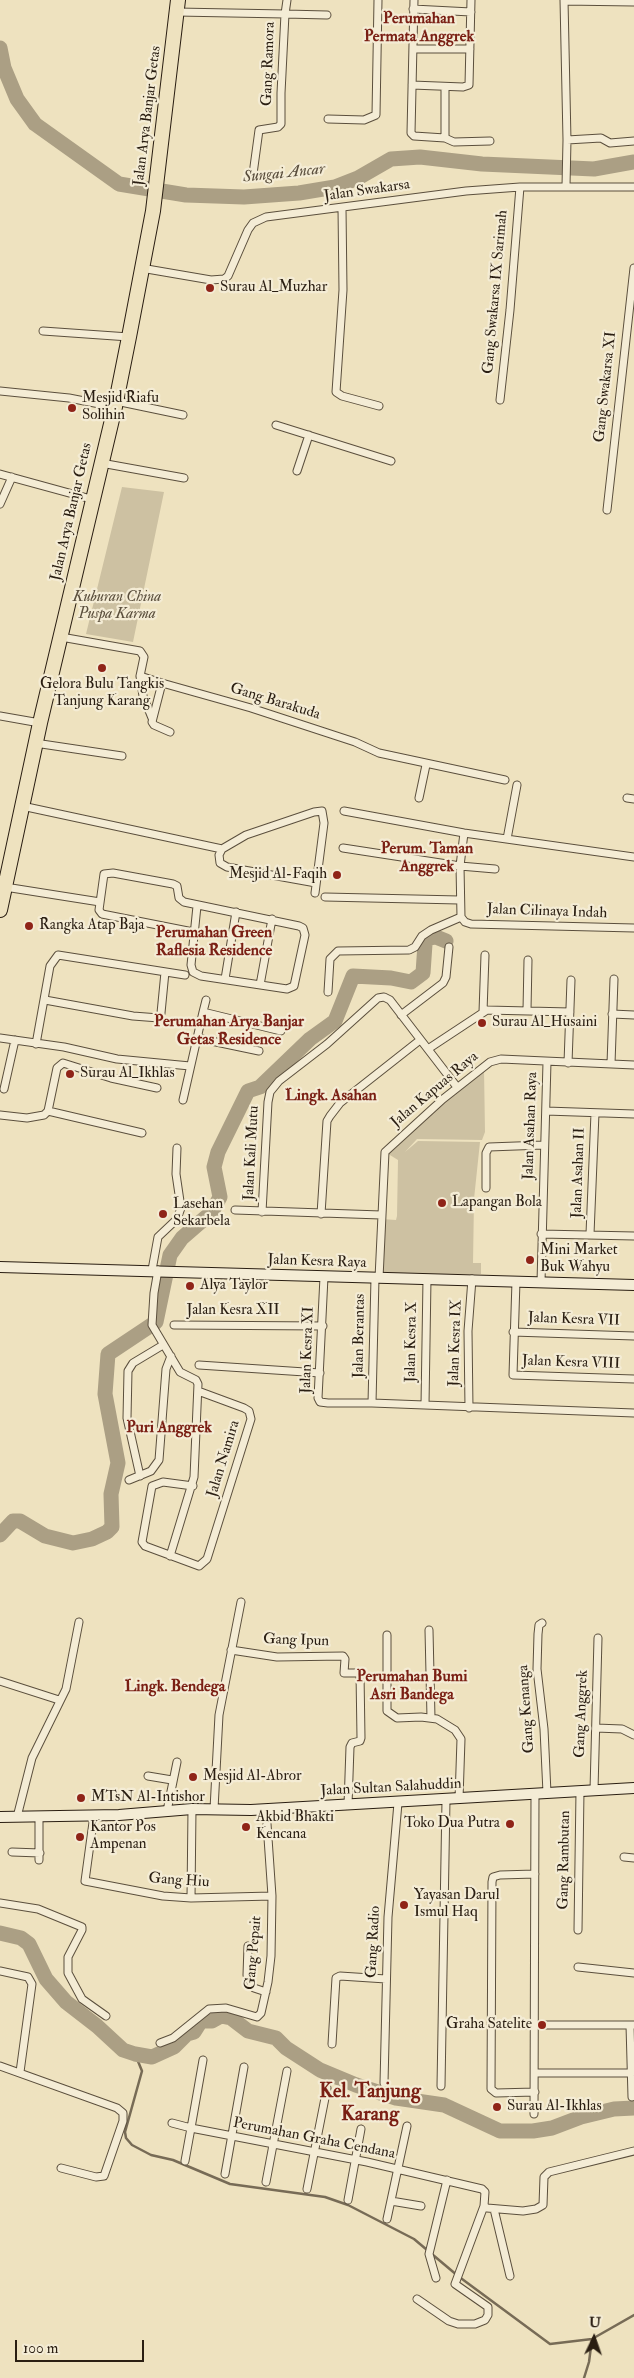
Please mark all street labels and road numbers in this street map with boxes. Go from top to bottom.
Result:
street label: Gang Ramora [259,21,279,107]
street label: Jalan Arya Banjar Getas [130,45,166,187]
street label: Jalan Swakarsa [323,176,411,206]
street label: Gang Swakarsa IX Sarimah [480,209,512,375]
street label: Gang Swakarsa XI [591,331,621,443]
street label: Jalan Arya Banjar Getas [47,441,97,583]
street label: Gang Barakuda [228,680,322,724]
street label: Jalan Cilinaya Indah [487,901,607,923]
street label: Jalan Kapuas Raya [388,1048,482,1132]
street label: Jalan Asahan Raya [520,1072,542,1180]
street label: Jalan Kali Mutu [241,1105,263,1201]
street label: Jalan Asahan II [568,1127,590,1219]
street label: Jalan Kesra Raya [267,1251,367,1273]
street label: Jalan Berantas [350,1294,370,1378]
street label: Jalan Kesra IX [445,1299,467,1387]
street label: Jalan Kesra X [402,1301,422,1383]
street label: Jalan Kesra XII [186,1302,280,1320]
street label: Jalan Kesra XI [297,1306,319,1394]
street label: Jalan Kesra VII [528,1309,620,1331]
street label: Jalan Kesra VIII [522,1352,620,1374]
street label: Jalan Namira [204,1418,244,1500]
street label: Gang Ipun [263,1631,329,1651]
street label: Gang Kenanga [515,1664,539,1754]
street label: Gang Anggrek [571,1670,593,1758]
street label: Jalan Sultan Salahuddin [320,1775,462,1801]
street label: Gang Rambutan [555,1810,575,1910]
street label: Gang Hiu [148,1870,210,1892]
street label: Gang Radio [363,1905,385,1979]
street label: Gang Pepait [242,1915,266,1991]
street label: Perumahan Graha Cendana [231,2114,397,2164]

